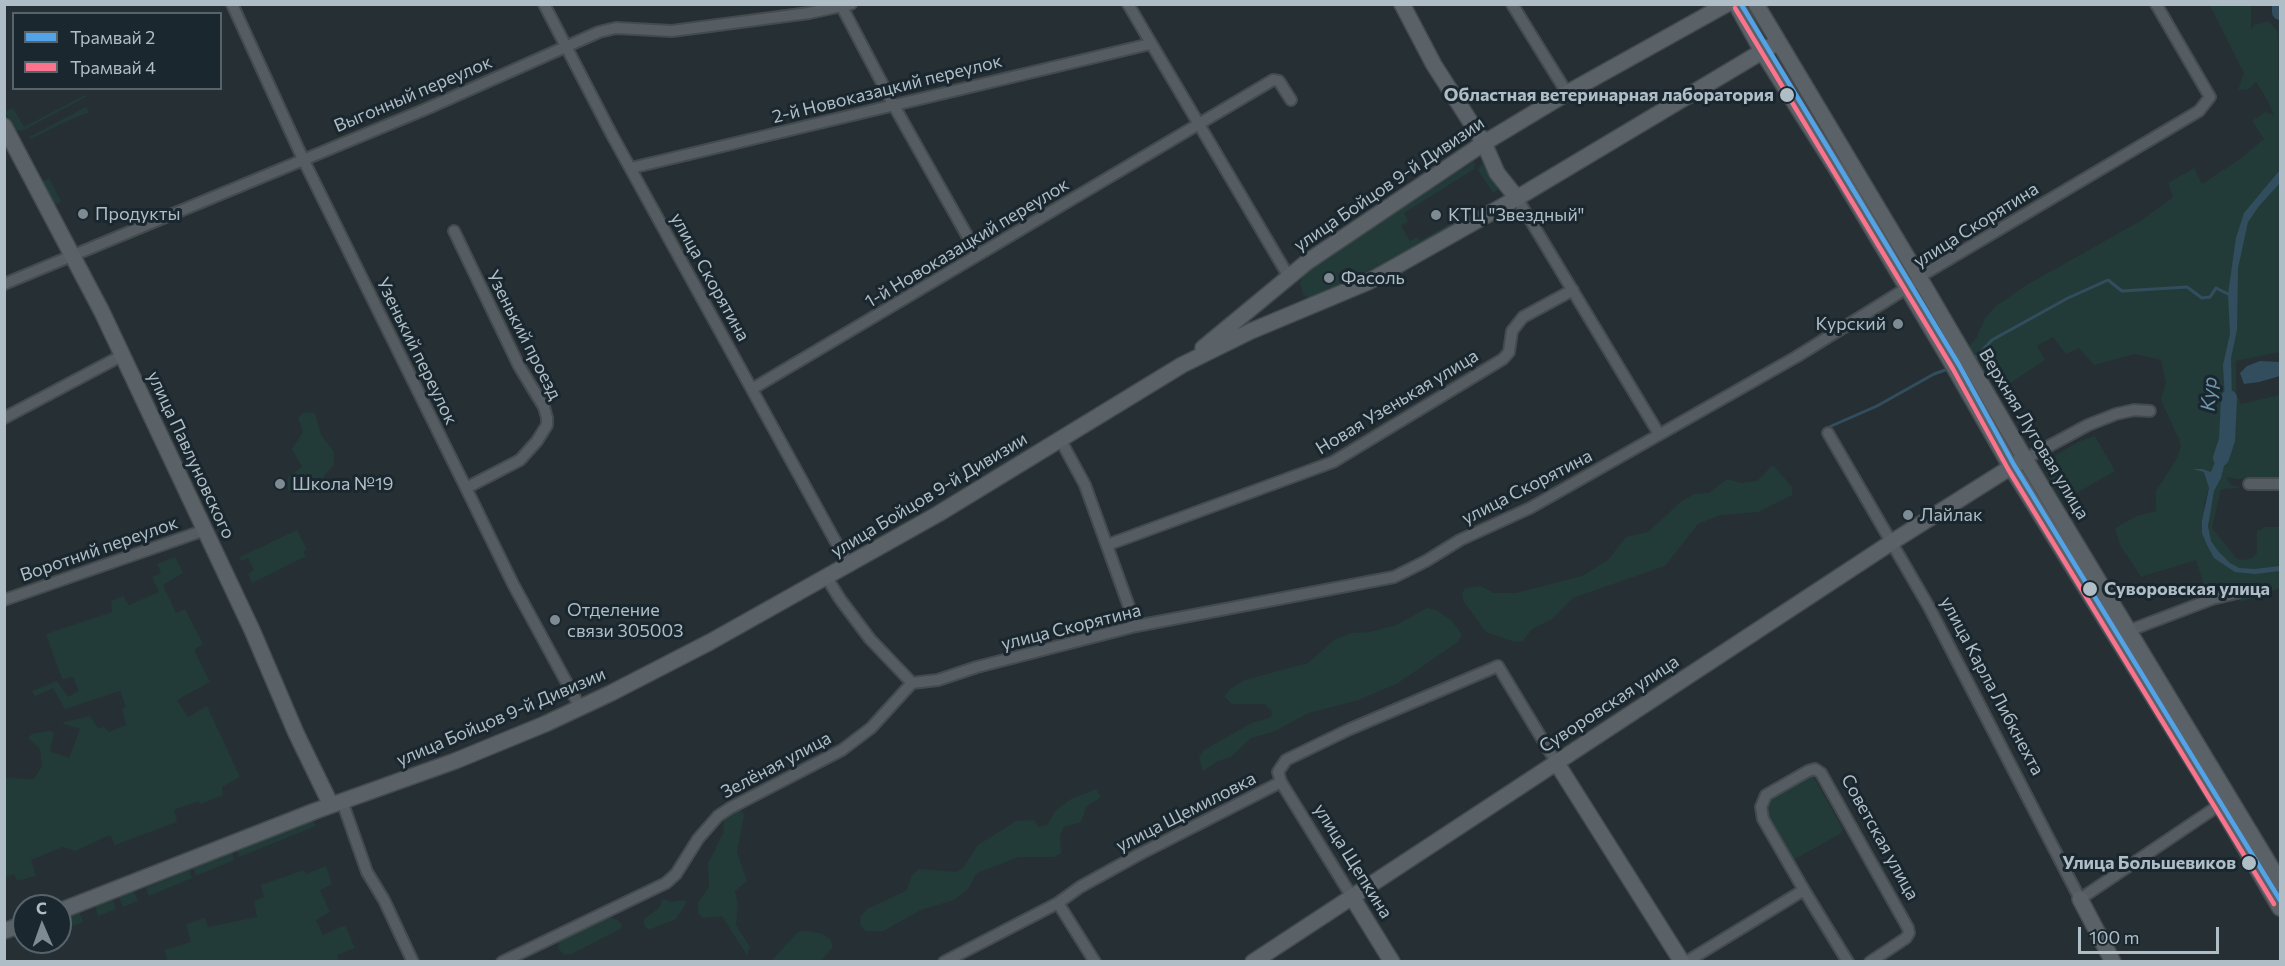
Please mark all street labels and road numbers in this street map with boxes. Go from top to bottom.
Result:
street label: 2-й Новоказацкий переулок [770,50,1004,128]
street label: Выгонный переулок [331,51,495,137]
street label: улица Бойцов 9-й Дивизии [1290,112,1488,256]
street label: 1-й Новоказацкий переулок [861,174,1073,312]
street label: улица Скорятина [1909,178,2043,272]
street label: улица Скорятина [666,209,754,345]
street label: Узенький проезд [482,267,566,403]
street label: Узенький переулок [372,274,462,428]
street label: Верхняя Луговая улица [1974,344,2094,524]
street label: Новая Узенькая улица [1312,345,1482,459]
street label: улица Павлуновского [143,368,239,542]
street label: улица Бойцов 9-й Дивизии [827,428,1031,562]
street label: улица Скорятина [1458,445,1596,529]
street label: Воротний переулок [17,512,181,586]
street label: улица Карла Либкнехта [1936,593,2048,779]
street label: улица Скорятина [999,599,1143,655]
street label: Суворовская улица [1535,651,1683,757]
street label: улица Бойцов 9-й Дивизии [393,663,609,771]
street label: Зелёная улица [717,727,835,803]
street label: улица Щемиловка [1112,767,1260,857]
street label: Советская улица [1837,770,1923,904]
street label: улица Щепкина [1309,800,1397,922]

